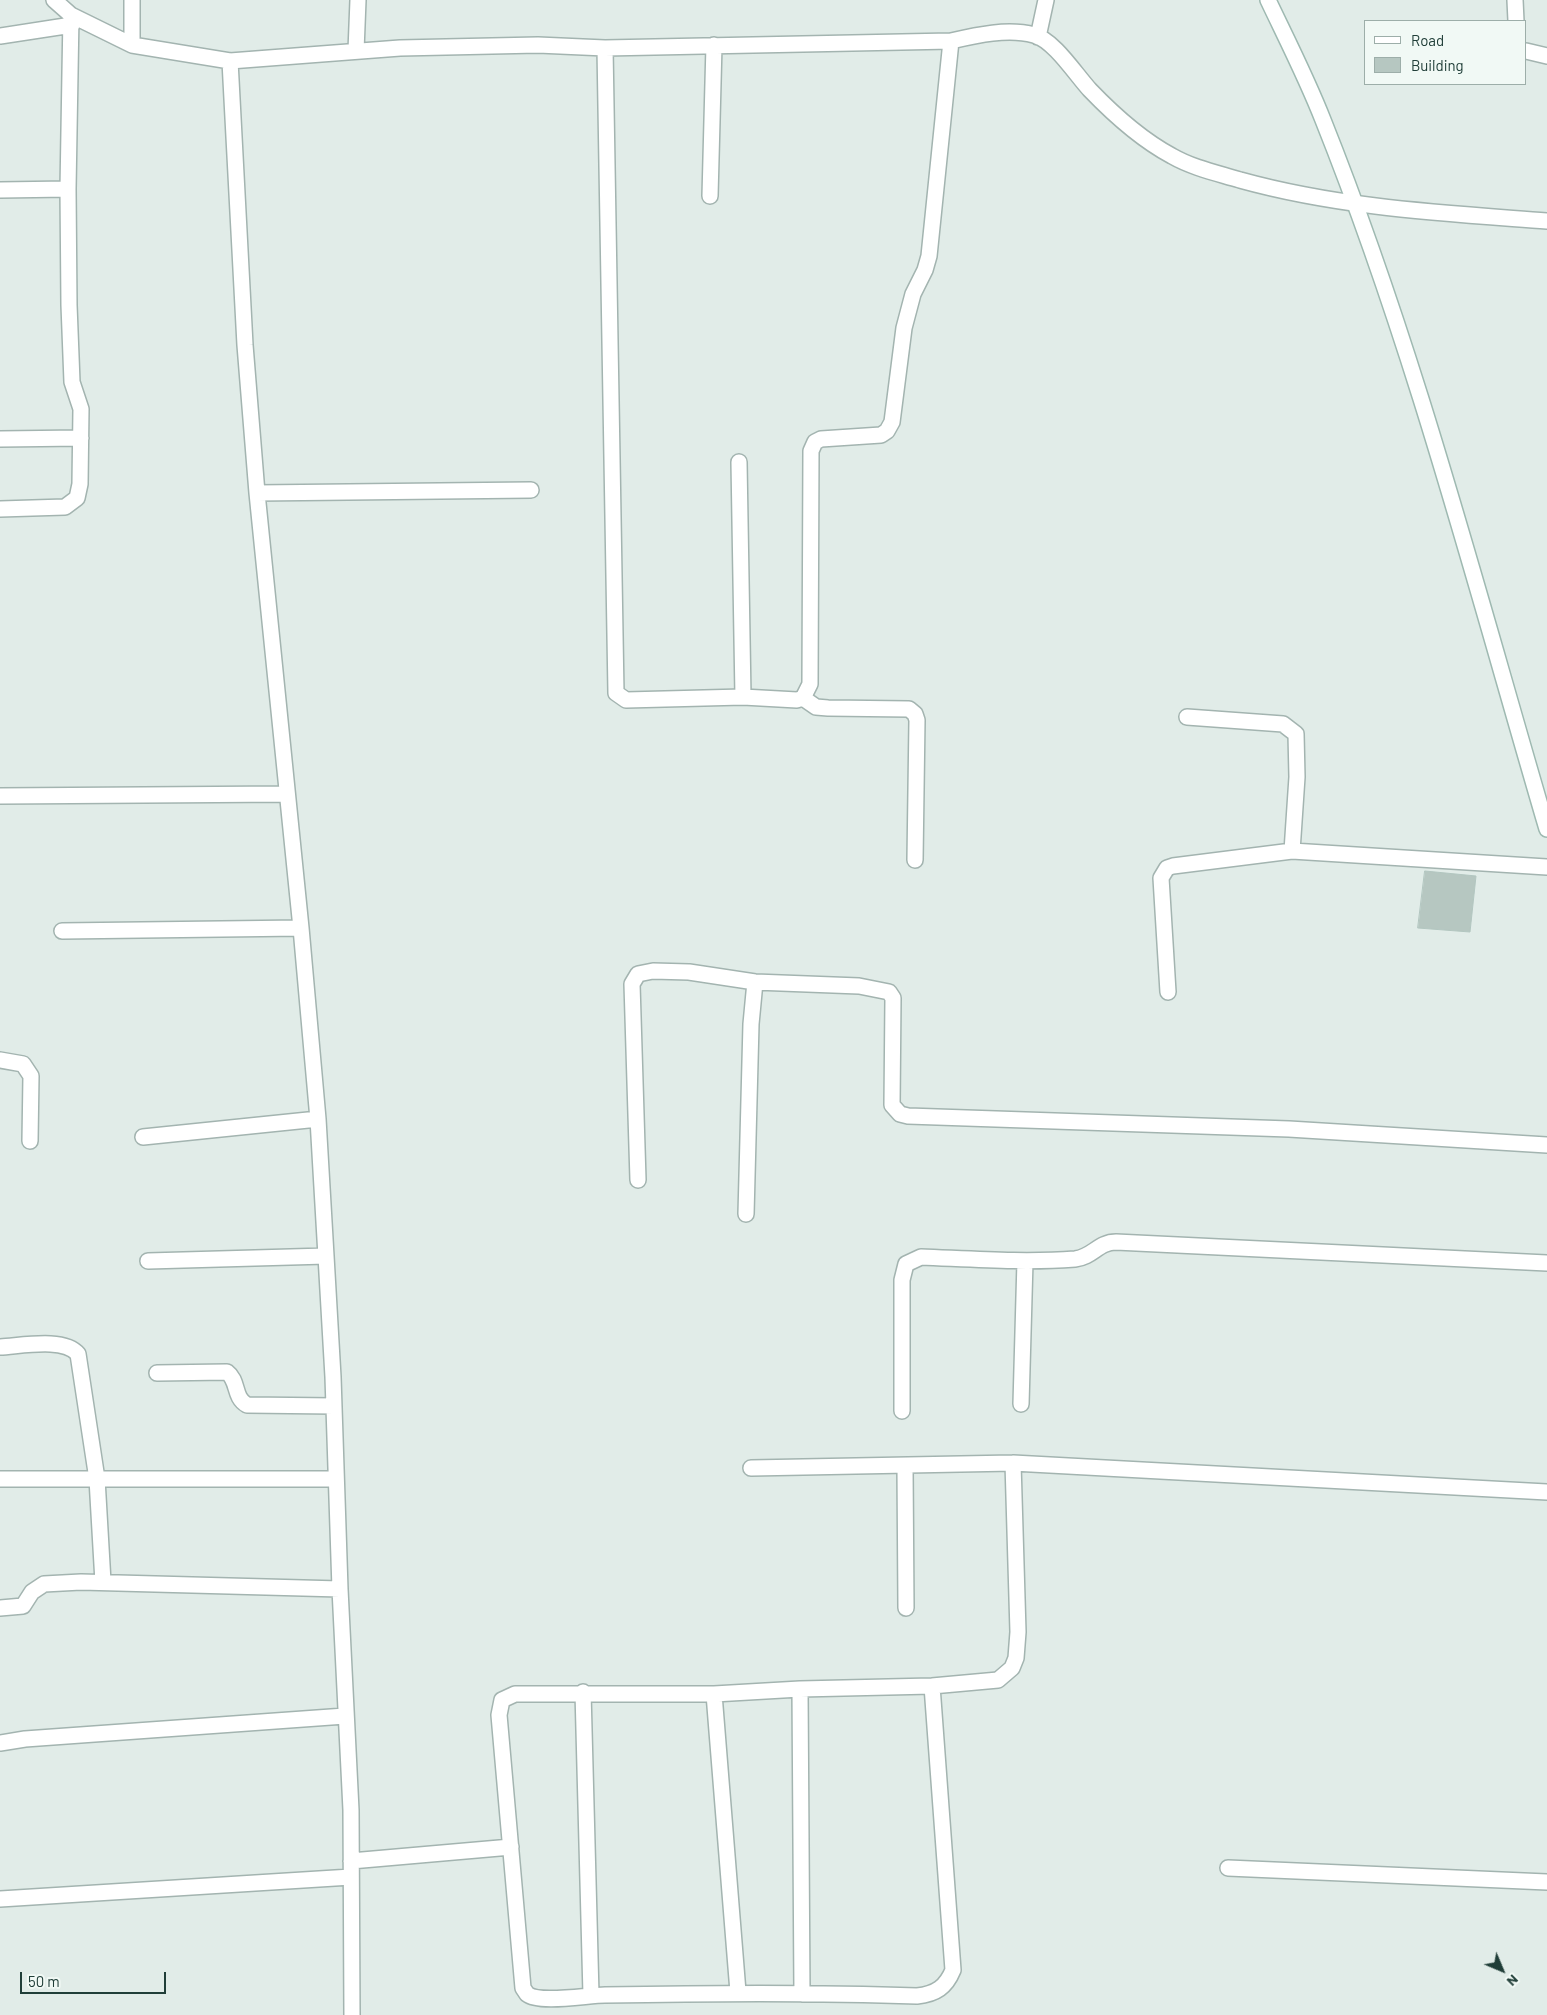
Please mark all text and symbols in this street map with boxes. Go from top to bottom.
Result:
legend [1364,20,1527,85]
text: Road [1411,31,1444,49]
text: Building [1411,56,1464,74]
north arrow [1477,1945,1527,1995]
scale bar [22,1962,169,1994]
text: 50 m [28,1972,60,1990]
text: N [1504,1972,1522,1990]

